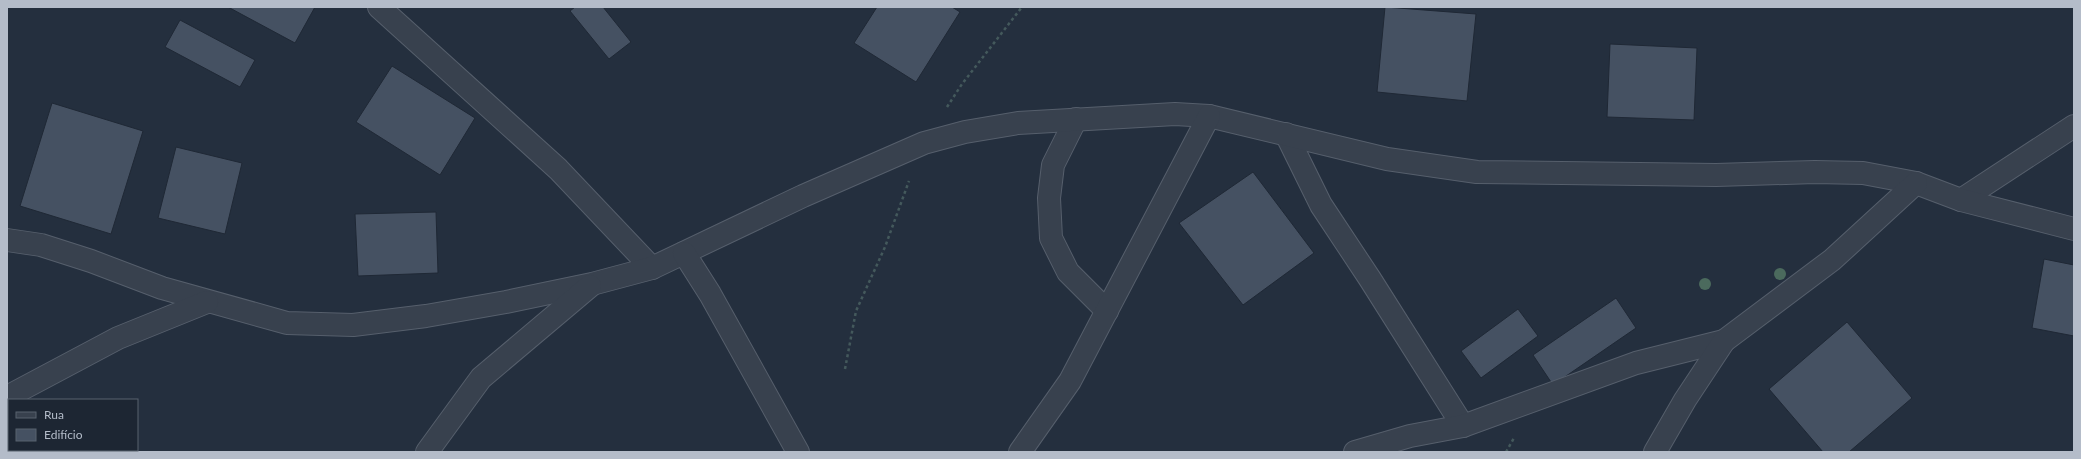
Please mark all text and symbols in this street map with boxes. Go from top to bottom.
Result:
legend [8,399,138,451]
text: Rua [44,407,64,422]
text: Edifício [44,427,83,442]

